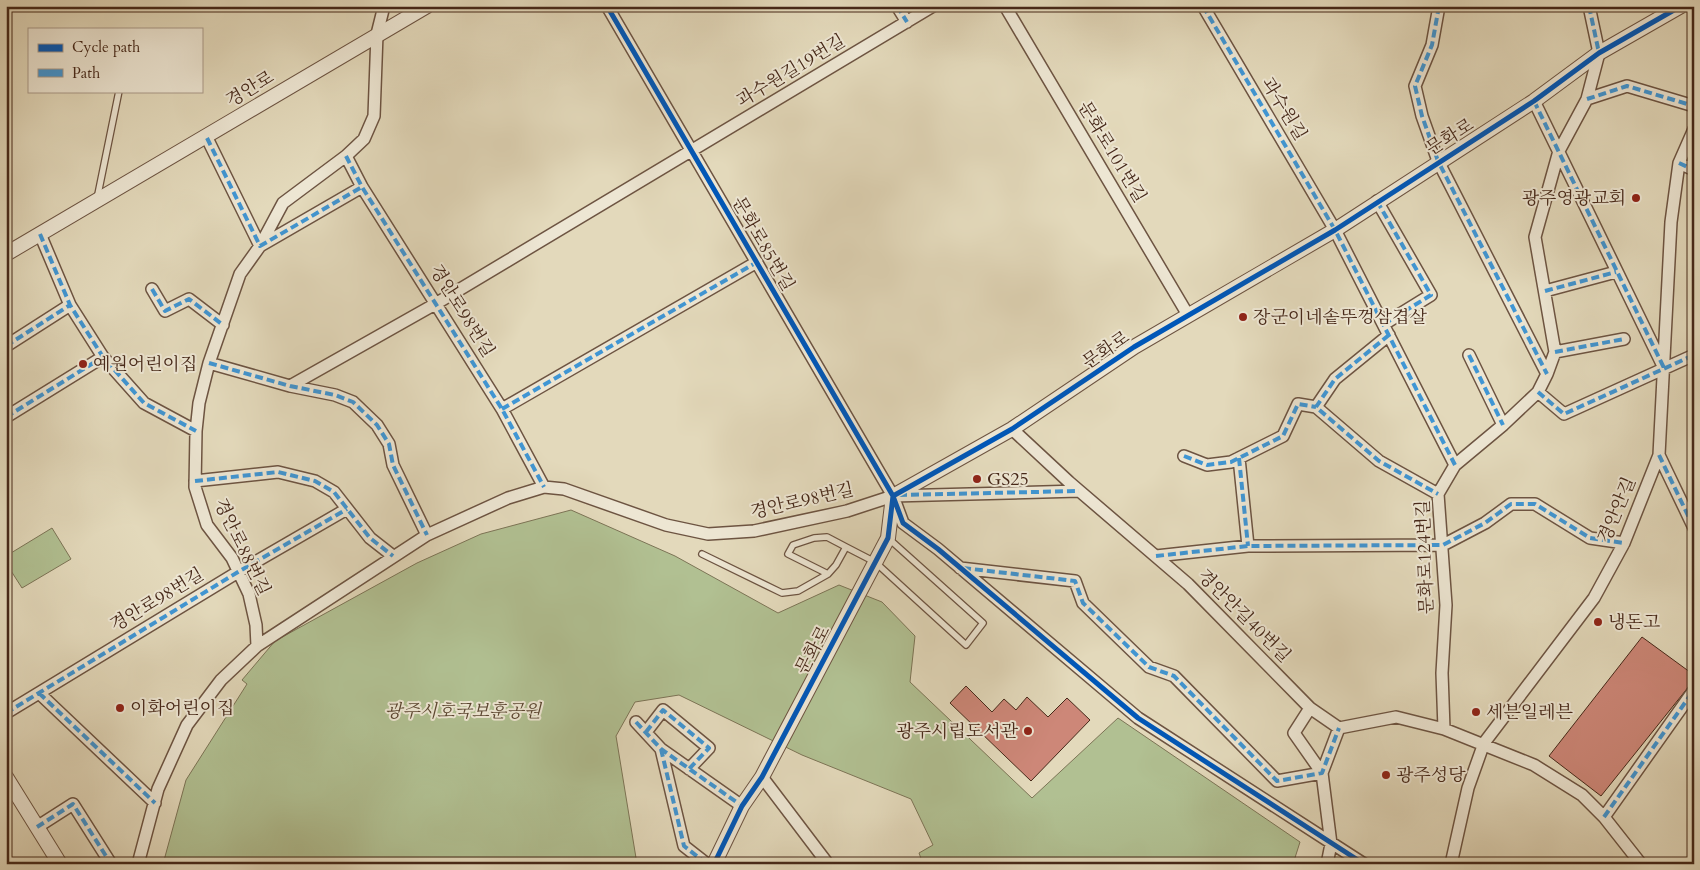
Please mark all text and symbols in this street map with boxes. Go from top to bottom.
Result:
legend [28,28,202,92]
street label: 과수원길19번길 [732,29,850,113]
text: Cycle path [72,37,141,57]
text: Path [72,63,101,83]
street label: 경안로 [221,65,279,113]
street label: 과수원길 [1255,73,1313,145]
street label: 문화로101번길 [1072,96,1152,208]
street label: 문화로 [1421,113,1479,161]
place label: 광주영광교회 [1522,186,1626,211]
street label: 문화로85번길 [726,192,800,296]
marker: 광주영광교회 [1630,192,1642,204]
street label: 경안로98번길 [423,260,501,362]
place label: 장군이네솥뚜껑삼겹살 [1253,305,1427,330]
marker: 장군이네솥뚜껑삼겹살 [1237,311,1249,323]
street label: 문화로 [1077,325,1135,375]
place label: 예원어린이집 [93,352,197,377]
marker: 예원어린이집 [77,358,89,370]
place label: GS25 [987,467,1029,492]
marker: GS25 [971,473,983,485]
street label: 경안안길 [1592,473,1642,547]
street label: 경안로98번길 [748,477,856,525]
street label: 경안로88번길 [208,494,276,600]
street label: 문화로124번길 [1411,499,1439,615]
street label: 경안로98번길 [105,562,209,638]
street label: 경안안길40번길 [1192,564,1296,668]
place label: 냉돈고 [1608,610,1661,635]
marker: 냉돈고 [1592,616,1604,628]
street label: 문화로 [790,621,836,679]
place label: 이화어린이집 [130,696,234,721]
park label: 광주시호국보훈공원 [385,699,543,724]
place label: 세븐일레븐 [1486,700,1574,725]
marker: 이화어린이집 [114,702,126,714]
marker: 세븐일레븐 [1470,706,1482,718]
place label: 광주시립도서관 [896,719,1019,744]
marker: 광주시립도서관 [1022,725,1034,737]
place label: 광주성당 [1396,763,1466,788]
marker: 광주성당 [1380,769,1392,781]

